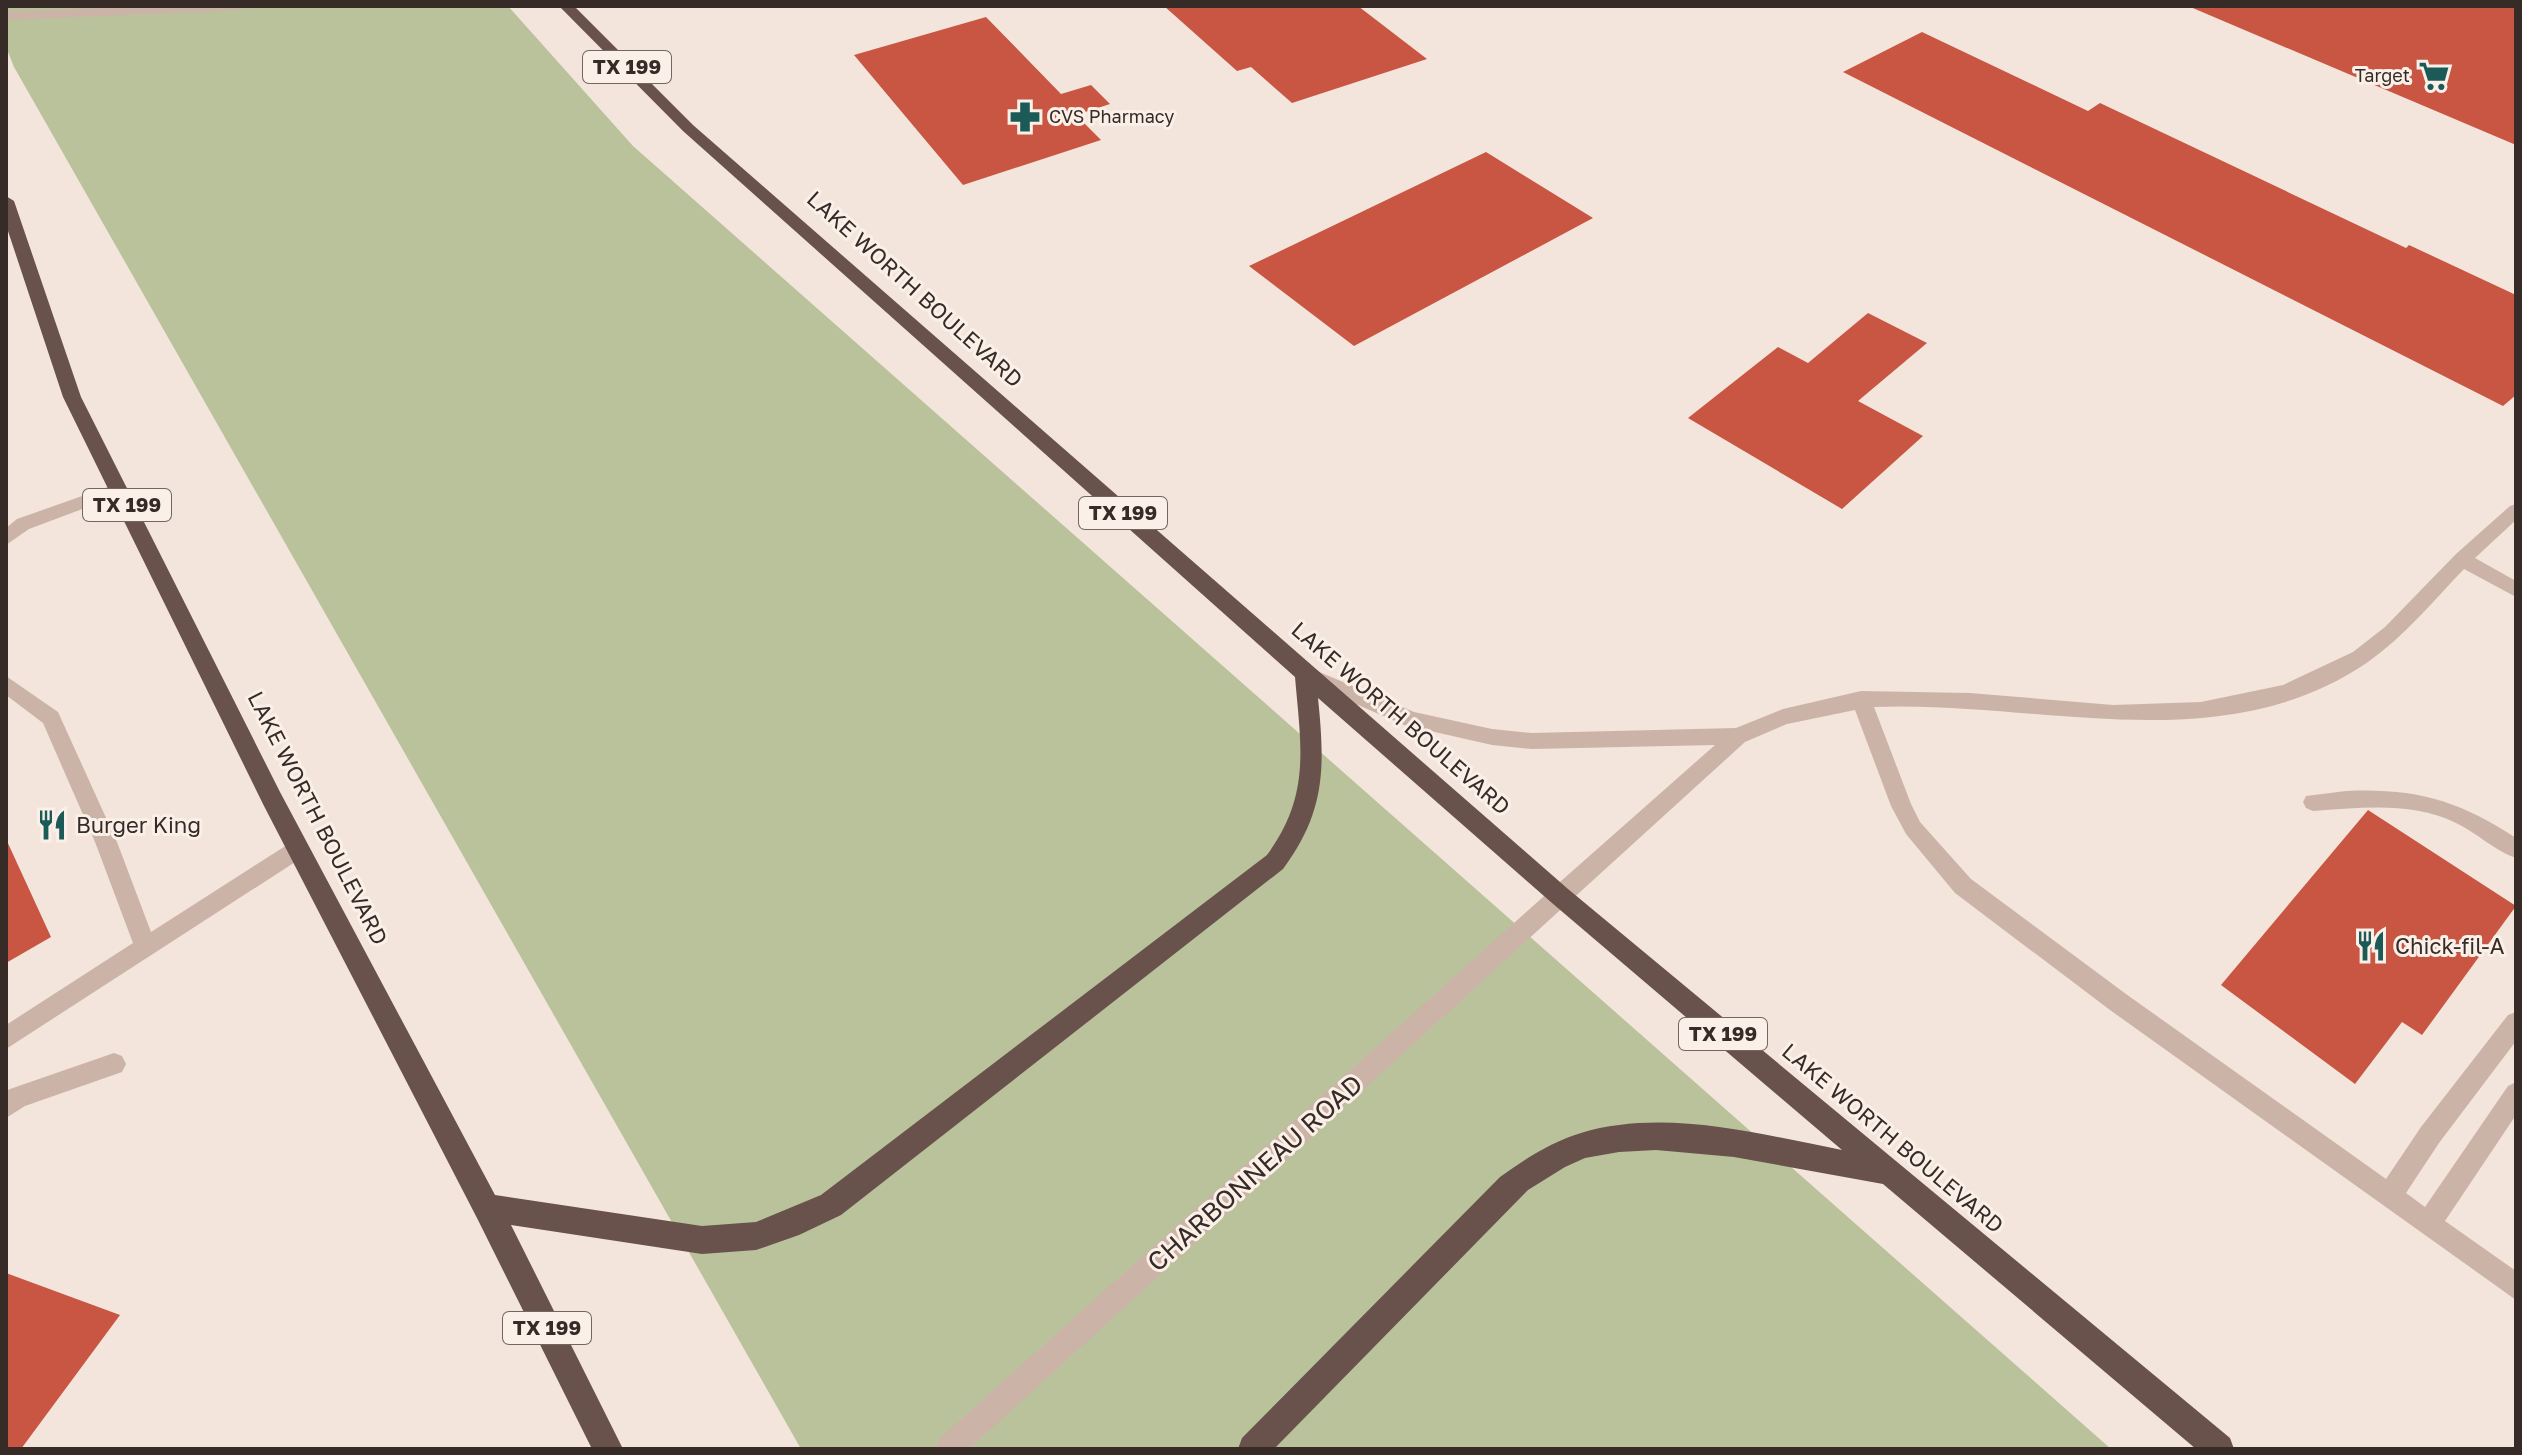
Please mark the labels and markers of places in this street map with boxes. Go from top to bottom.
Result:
supermarket icon: Target [2417,59,2451,93]
place label: Target [2355,64,2410,86]
pharmacy icon: CVS Pharmacy [1008,100,1042,134]
place label: CVS Pharmacy [1049,105,1174,127]
restaurant icon: Burger King [35,808,69,842]
place label: Burger King [76,811,201,838]
restaurant icon: Chick-fil-A [2354,929,2388,963]
place label: Chick-fil-A [2395,932,2505,959]

